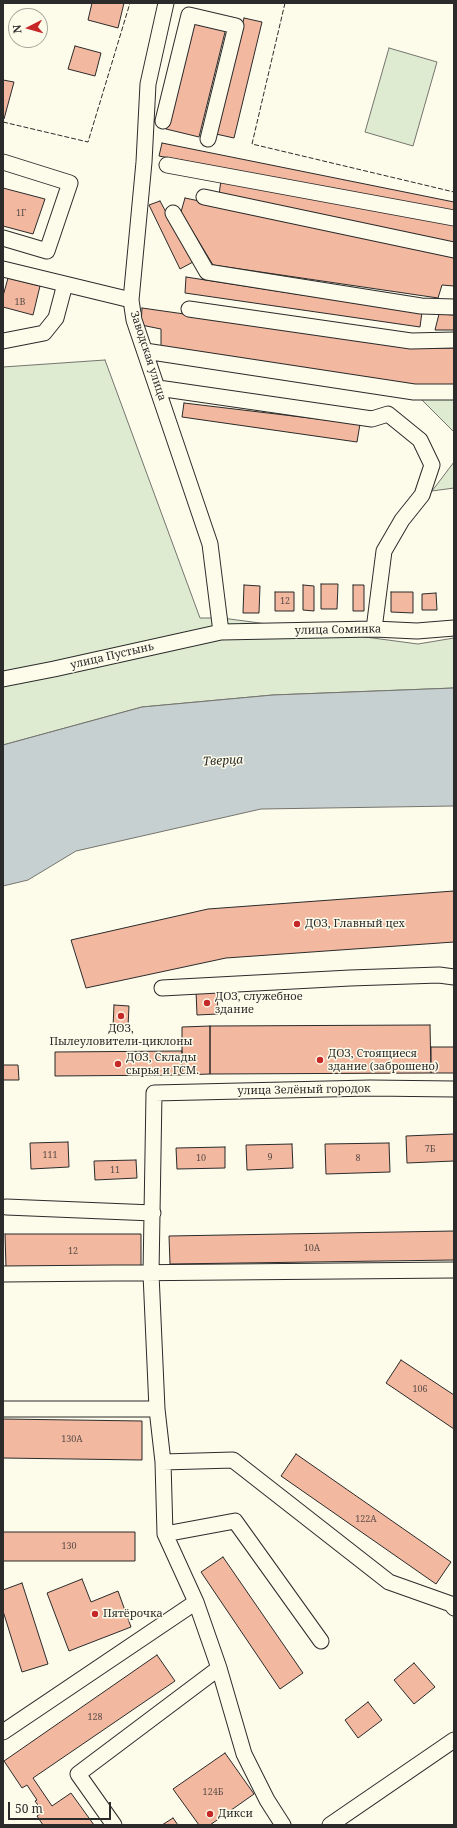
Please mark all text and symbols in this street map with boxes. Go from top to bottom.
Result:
north arrow [8,8,48,48]
text: N [9,24,24,34]
house number: 1Г [16,208,26,218]
house number: 1В [15,297,25,307]
street label: Заводская улица [127,310,169,402]
house number: 12 [280,596,290,606]
street label: улица Соминка [295,623,381,637]
street label: улица Пустынь [69,640,155,672]
water label: Тверца [203,753,243,769]
place label: ДОЗ, Главный цех [305,917,405,931]
marker: ДОЗ, Главный цех [292,919,302,929]
place label: ДОЗ, служебное здание [215,990,303,1016]
marker: ДОЗ, служебное здание [202,998,212,1008]
marker: ДОЗ, Пылеуловители-циклоны [116,1011,126,1021]
place label: ДОЗ, Пылеуловители-циклоны [49,1022,193,1048]
place label: ДОЗ, Стоящиеся здание (заброшено) [328,1047,439,1073]
place label: ДОЗ, Склады сырья и ГСМ. [126,1051,199,1077]
marker: ДОЗ, Стоящиеся здание (заброшено) [315,1055,325,1065]
marker: ДОЗ, Склады сырья и ГСМ. [113,1059,123,1069]
street label: улица Зелёный городок [237,1082,371,1098]
house number: 7Б [425,1144,435,1154]
house number: 111 [42,1150,58,1160]
house number: 9 [267,1152,273,1162]
house number: 10 [196,1153,206,1163]
house number: 8 [355,1153,361,1163]
house number: 11 [110,1165,120,1175]
house number: 10А [304,1243,320,1253]
house number: 12 [68,1246,78,1256]
house number: 106 [412,1384,428,1394]
house number: 130А [61,1434,83,1444]
house number: 122А [355,1514,377,1524]
house number: 130 [61,1541,77,1551]
place label: Пятёрочка [103,1607,163,1621]
marker: Пятёрочка [90,1609,100,1619]
house number: 128 [87,1712,103,1722]
house number: 124Б [203,1787,223,1797]
scale bar [10,1794,113,1820]
text: 50 m [15,1800,43,1817]
place label: Дикси [218,1807,253,1821]
marker: Дикси [205,1809,215,1819]

